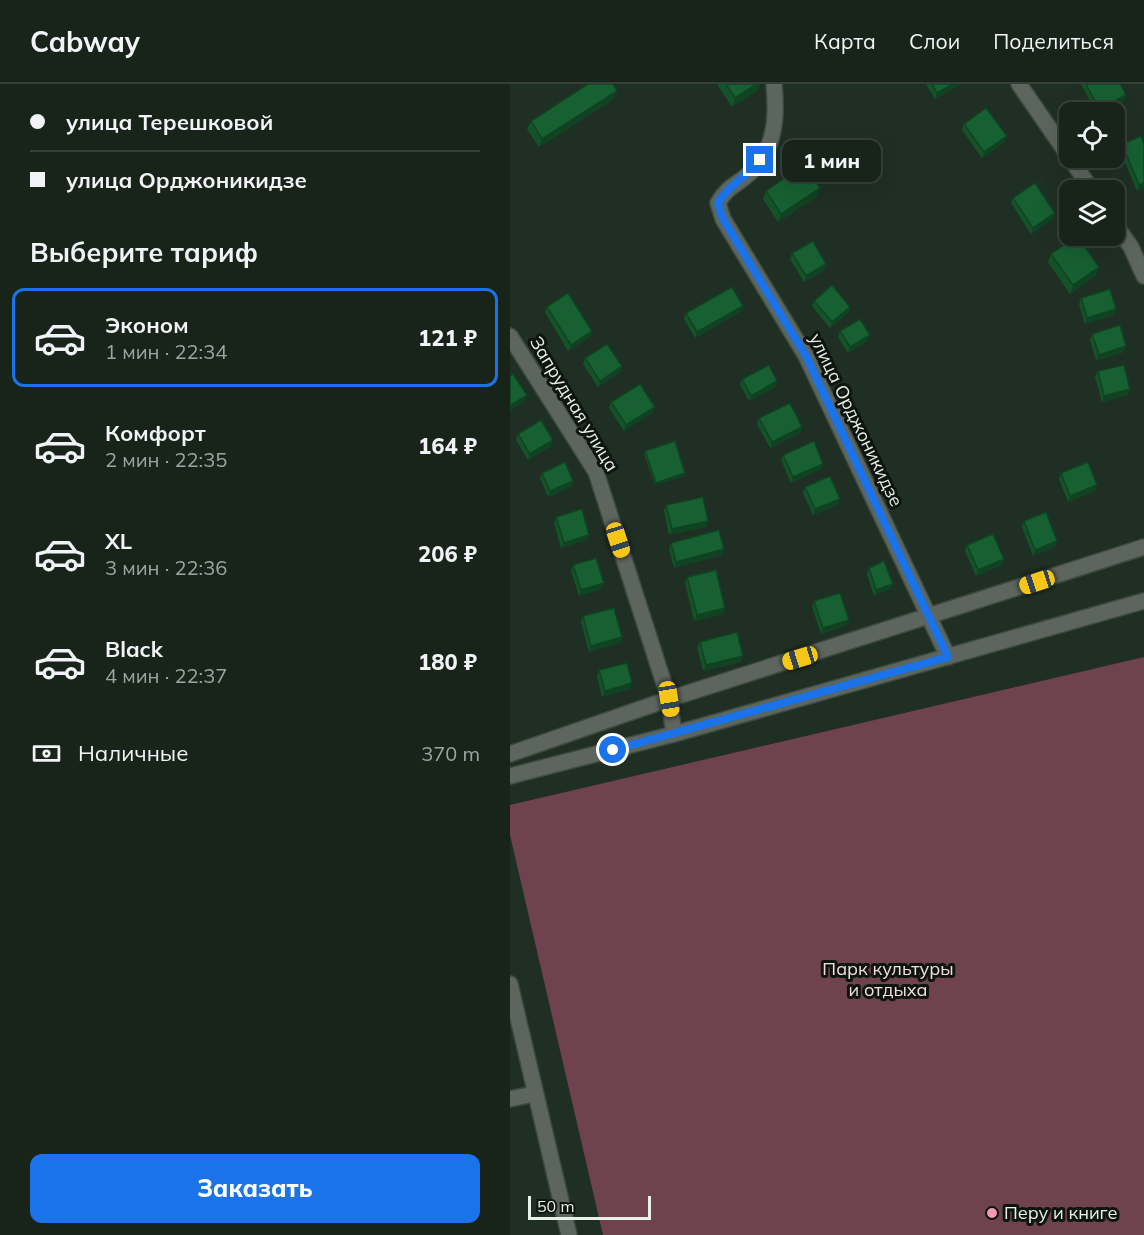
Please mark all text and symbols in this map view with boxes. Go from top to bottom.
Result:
text: Cabway [30,24,140,59]
text: Карта [814,28,876,54]
text: Слои [909,28,960,54]
text: Поделиться [993,28,1114,54]
map controls [1059,102,1125,246]
button: locate [1059,102,1125,168]
text: улица Терешковой [66,108,273,136]
callout: 1 мин [781,139,880,181]
route end [746,146,773,173]
text: 1 мин [803,148,860,173]
text: улица Орджоникидзе [66,166,307,194]
button: layers [1059,180,1125,246]
text: Выберите тариф [30,235,258,269]
icon: car [33,311,87,365]
text: Эконом [105,311,189,339]
text: 121 ₽ [418,324,477,352]
street label: улица Орджоникидзе [804,329,908,510]
street label: Запрудная улица [525,332,624,475]
text: 1 мин · 22:34 [105,339,227,364]
icon: car [33,419,87,473]
text: Комфорт [105,419,206,447]
text: 164 ₽ [418,432,477,460]
text: 2 мин · 22:35 [105,447,227,472]
car [604,520,632,560]
icon: car [33,527,87,581]
text: XL [105,527,132,555]
text: 206 ₽ [418,540,477,568]
text: 3 мин · 22:36 [105,555,227,580]
car [1017,568,1057,596]
icon: car [33,635,87,689]
text: Black [105,635,163,663]
car [780,644,820,672]
text: 180 ₽ [418,648,477,676]
text: 4 мин · 22:37 [105,663,227,688]
car [657,680,681,718]
route start [599,736,626,763]
icon: cash [30,737,63,770]
text: Наличные [78,739,188,767]
text: 370 m [421,741,480,766]
park label: Парк культуры и отдыха [822,957,954,1001]
button: Заказать [30,1154,480,1223]
scale bar [528,1193,651,1220]
text: 50 m [537,1196,574,1216]
place label: Перу и книге [1004,1201,1118,1224]
marker: Перу и книге [985,1206,999,1220]

